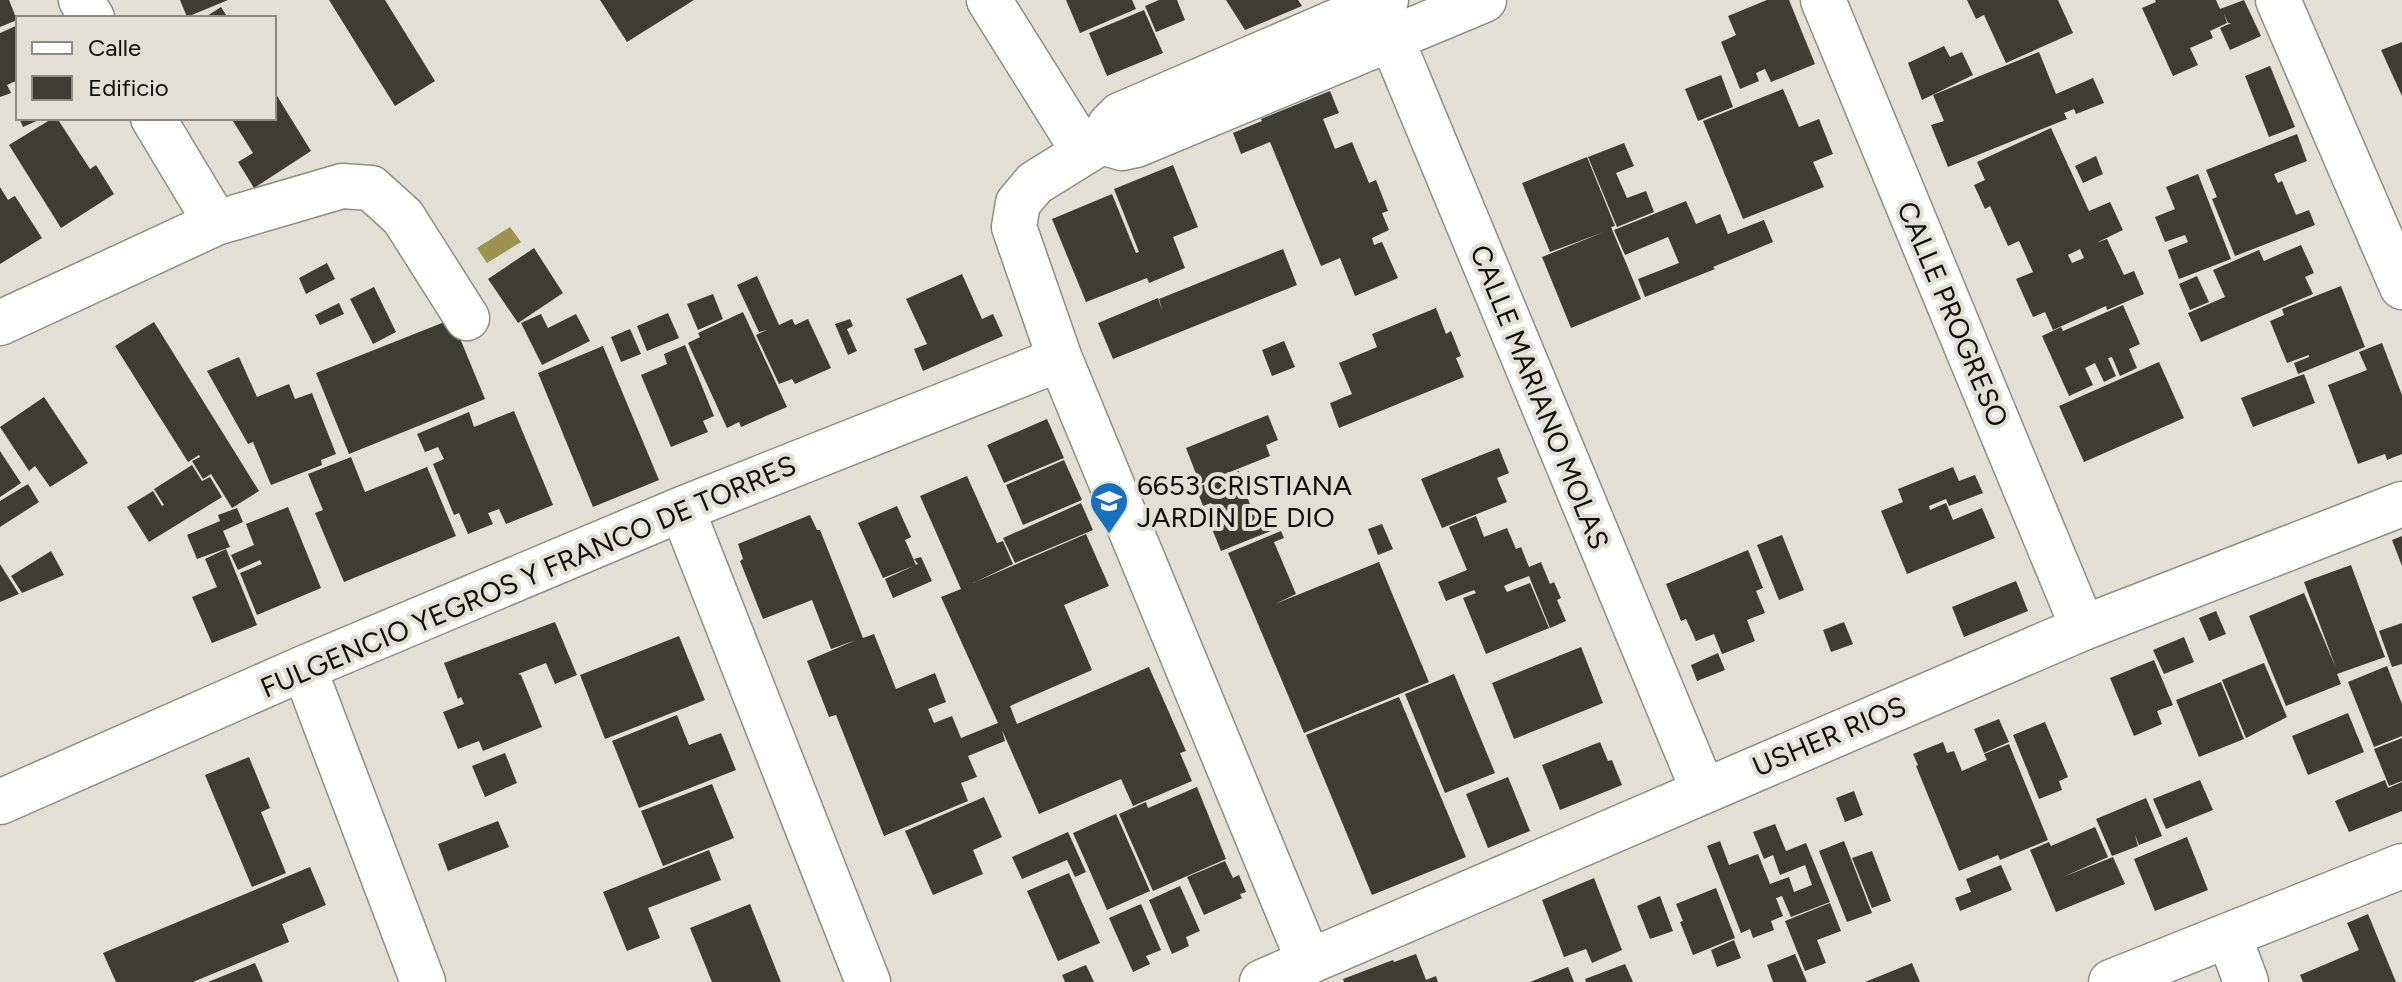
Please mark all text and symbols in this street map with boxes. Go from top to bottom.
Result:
legend [16,16,276,120]
text: Calle [88,33,141,62]
text: Edificio [88,73,169,102]
street label: CALLE PROGRESO [1890,196,2016,432]
street label: CALLE MARIANO MOLAS [1463,240,1617,554]
street label: FULGENCIO YEGROS Y FRANCO DE TORRES [255,447,801,705]
place label: 6653 CRISTIANA JARDIN DE DIO [1137,468,1352,534]
school or university icon: 6653 CRISTIANA JARDIN DE DIO [1088,480,1130,535]
street label: USHER RIOS [1747,688,1911,784]

